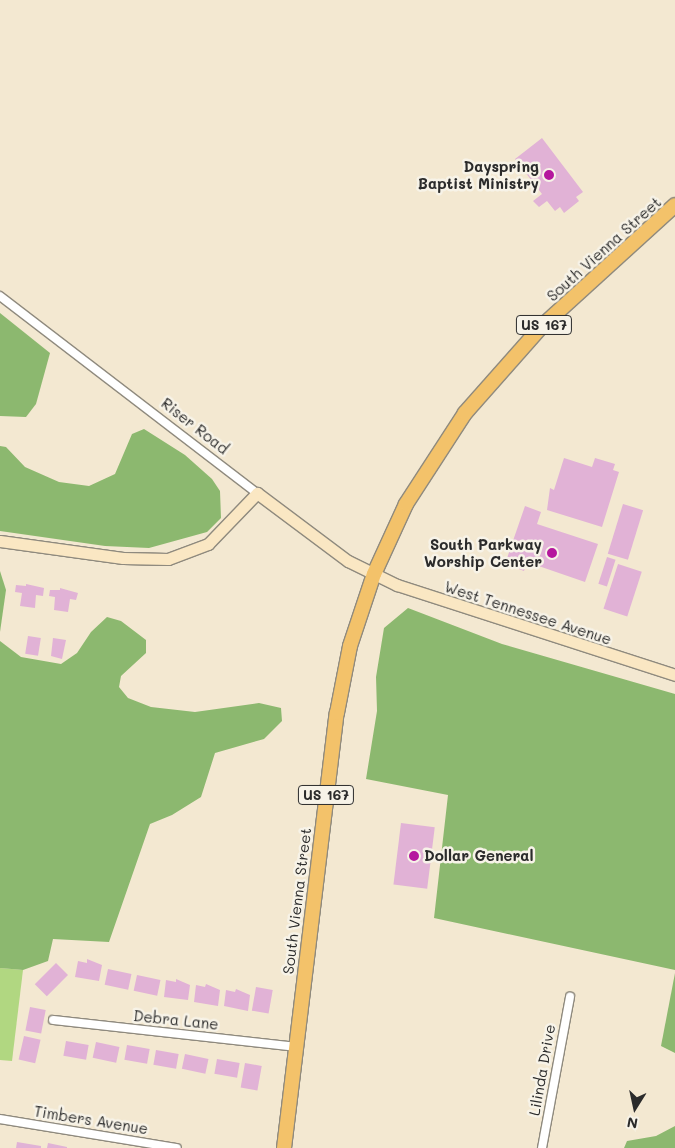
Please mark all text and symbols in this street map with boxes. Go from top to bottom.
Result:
place label: Dayspring Baptist Ministry [418,157,539,192]
marker: Dayspring Baptist Ministry [543,169,555,181]
street label: South Vienna Street [543,193,665,305]
road number: US 167 [515,314,573,336]
street label: Riser Road [158,394,232,458]
place label: South Parkway Worship Center [424,535,542,570]
marker: South Parkway Worship Center [546,547,558,559]
street label: West Tennessee Avenue [442,577,614,649]
road number: US 167 [297,784,355,806]
street label: South Vienna Street [279,827,315,975]
place label: Dollar General [424,847,533,865]
marker: Dollar General [408,850,420,862]
street label: Debra Lane [132,1007,220,1033]
street label: Lilinda Drive [525,1023,559,1117]
north arrow [610,1083,660,1133]
street label: Timbers Avenue [33,1102,149,1138]
text: N [625,1113,639,1134]

